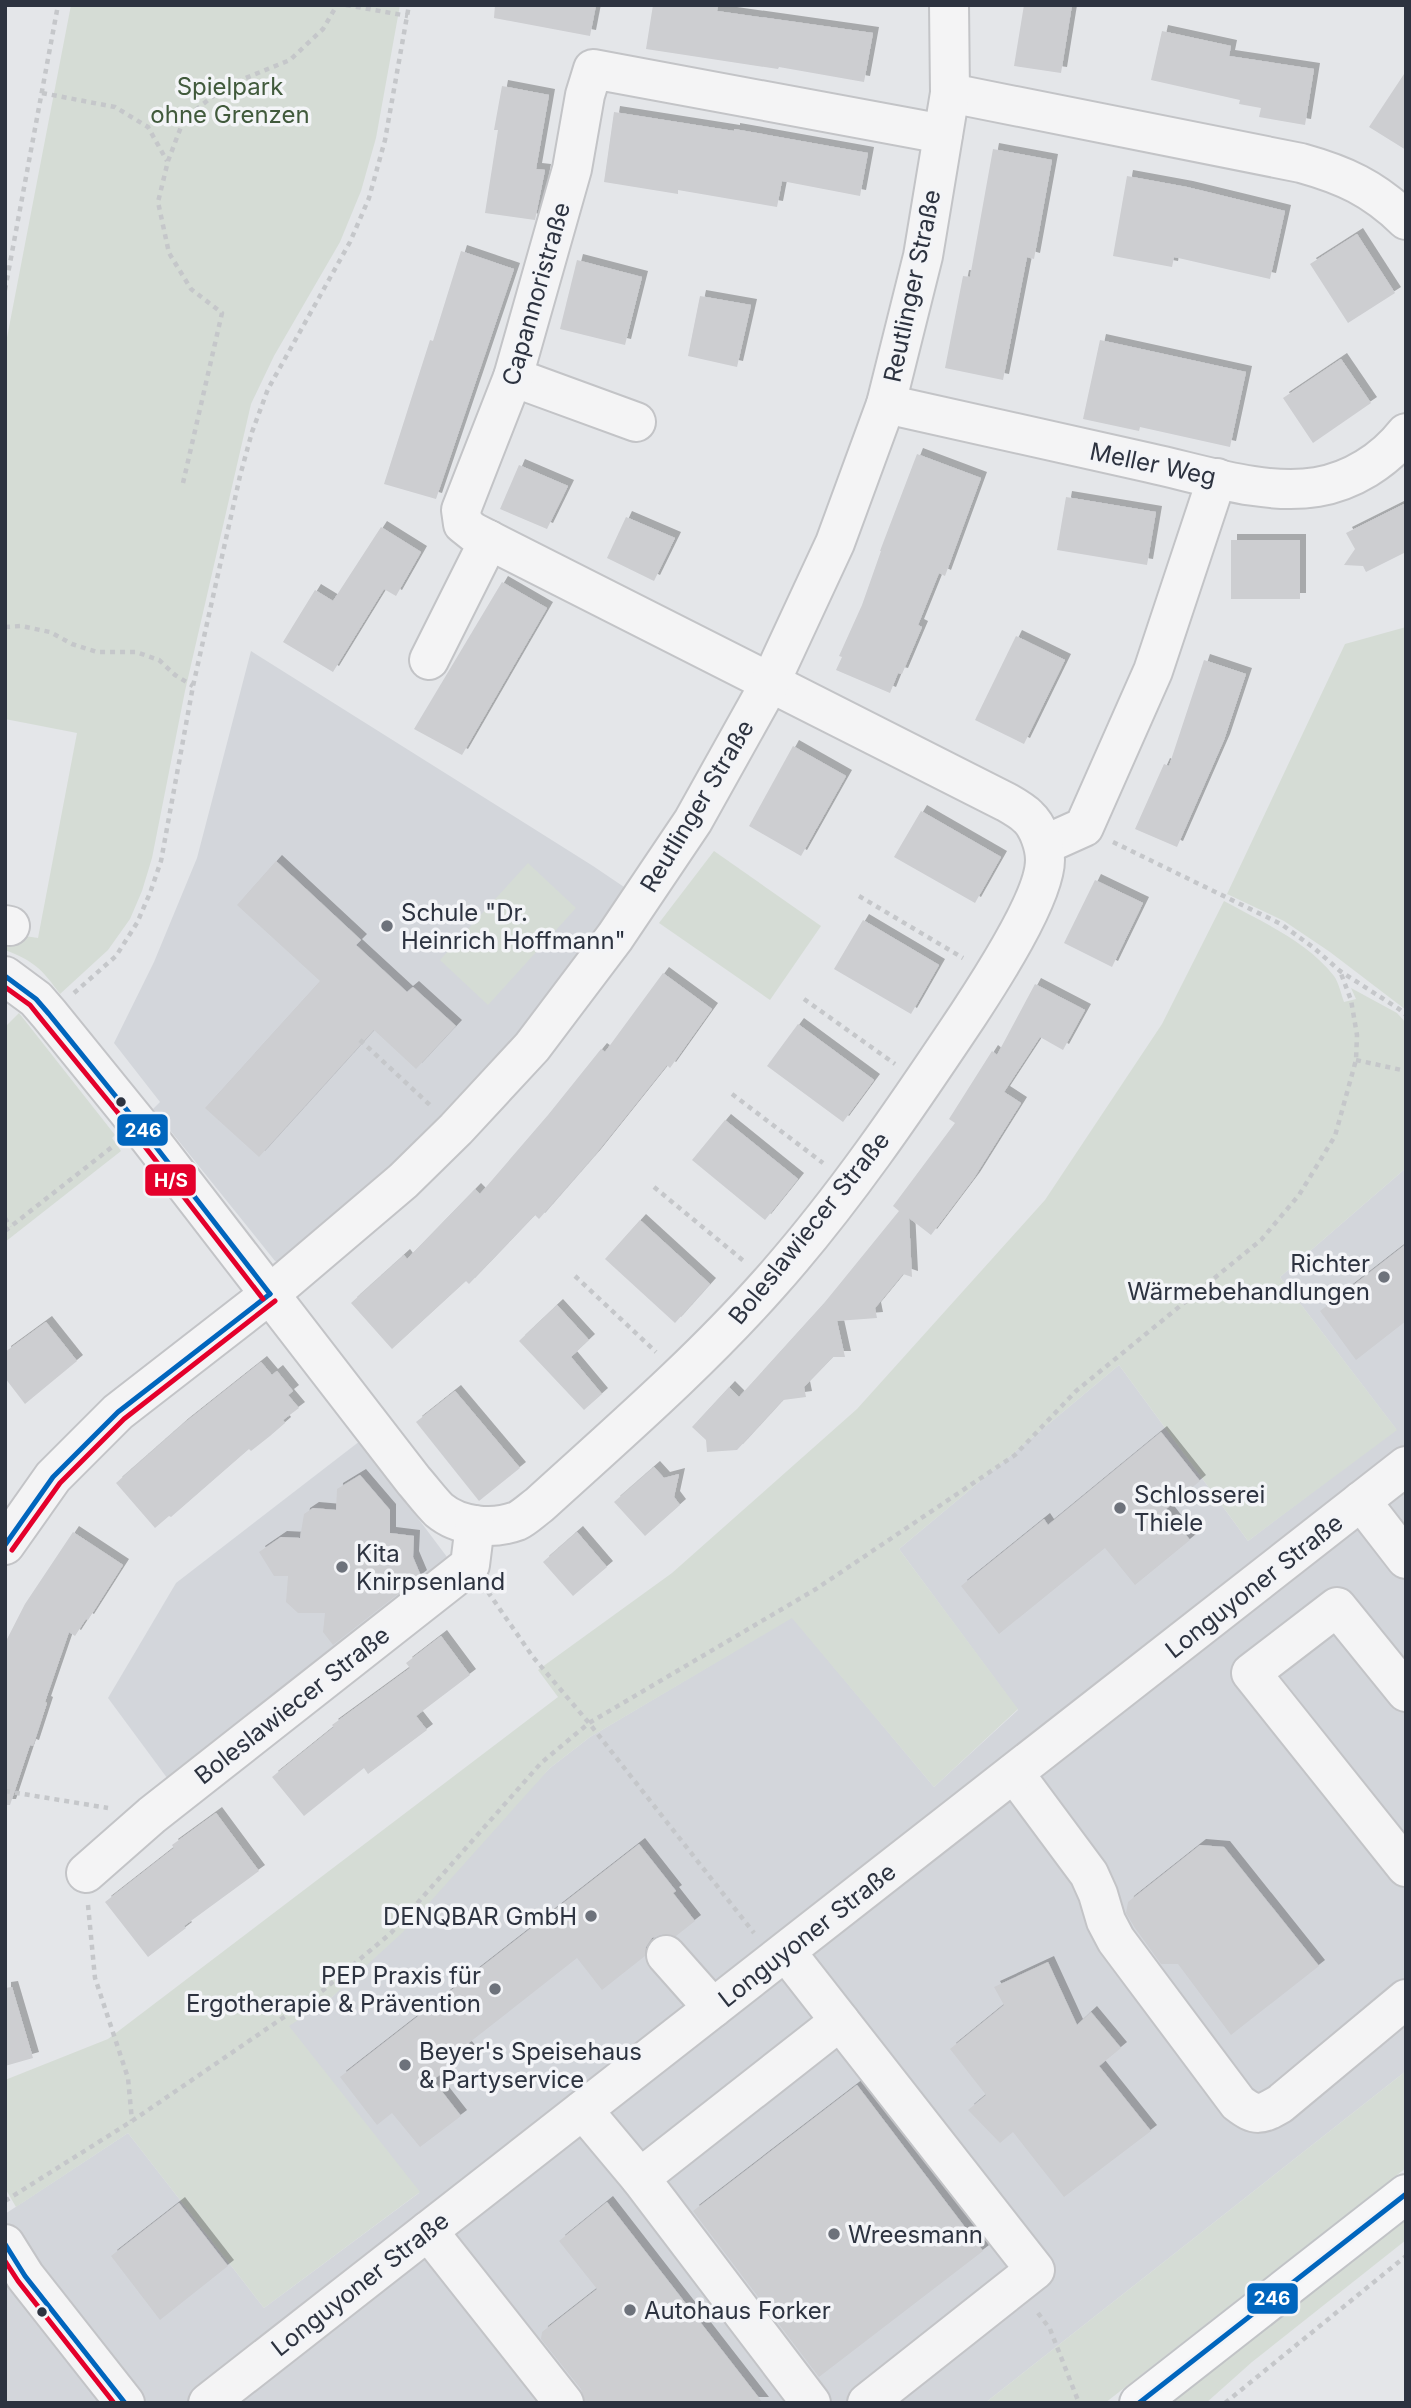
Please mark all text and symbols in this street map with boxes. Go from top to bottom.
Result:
park label: Spielpark ohne Grenzen [150,72,310,129]
street label: Reutlinger Straße [877,187,947,385]
street label: Capannoristraße [496,199,576,389]
street label: Meller Weg [1087,436,1219,492]
street label: Reutlinger Straße [634,715,760,897]
place label: Schule "Dr. Heinrich Hoffmann" [401,898,626,955]
marker: Schule "Dr. Heinrich Hoffmann" [379,918,395,934]
unlabelled marker [114,1095,128,1109]
line badge: 246 [116,1113,169,1147]
text: 246 [125,1119,161,1142]
street label: Boleslawiecer Straße [722,1126,896,1330]
line badge: H/S [144,1163,197,1197]
text: H/S [154,1169,188,1192]
place label: Richter Wärmebehandlungen [1127,1249,1370,1306]
marker: Richter Wärmebehandlungen [1376,1269,1392,1285]
place label: Schlosserei Thiele [1134,1480,1265,1537]
marker: Schlosserei Thiele [1112,1500,1128,1516]
street label: Longuyoner Straße [1160,1508,1348,1664]
place label: Kita Knirpsenland [356,1539,505,1596]
marker: Kita Knirpsenland [334,1559,350,1575]
street label: Boleslawiecer Straße [189,1620,395,1790]
street label: Longuyoner Straße [713,1857,901,2013]
place label: DENQBAR GmbH [383,1902,577,1931]
marker: DENQBAR GmbH [583,1908,599,1924]
place label: PEP Praxis für Ergotherapie & Prävention [186,1961,481,2018]
marker: PEP Praxis für Ergotherapie & Prävention [487,1981,503,1997]
place label: Beyer's Speisehaus & Partyservice [419,2037,642,2094]
marker: Beyer's Speisehaus & Partyservice [397,2057,413,2073]
street label: Longuyoner Straße [266,2206,454,2362]
place label: Wreesmann [848,2220,983,2249]
marker: Wreesmann [826,2226,842,2242]
line badge: 246 [1246,2282,1299,2315]
text: 246 [1254,2287,1290,2310]
place label: Autohaus Forker [644,2296,831,2325]
marker: Autohaus Forker [622,2302,638,2318]
unlabelled marker [35,2305,49,2319]

